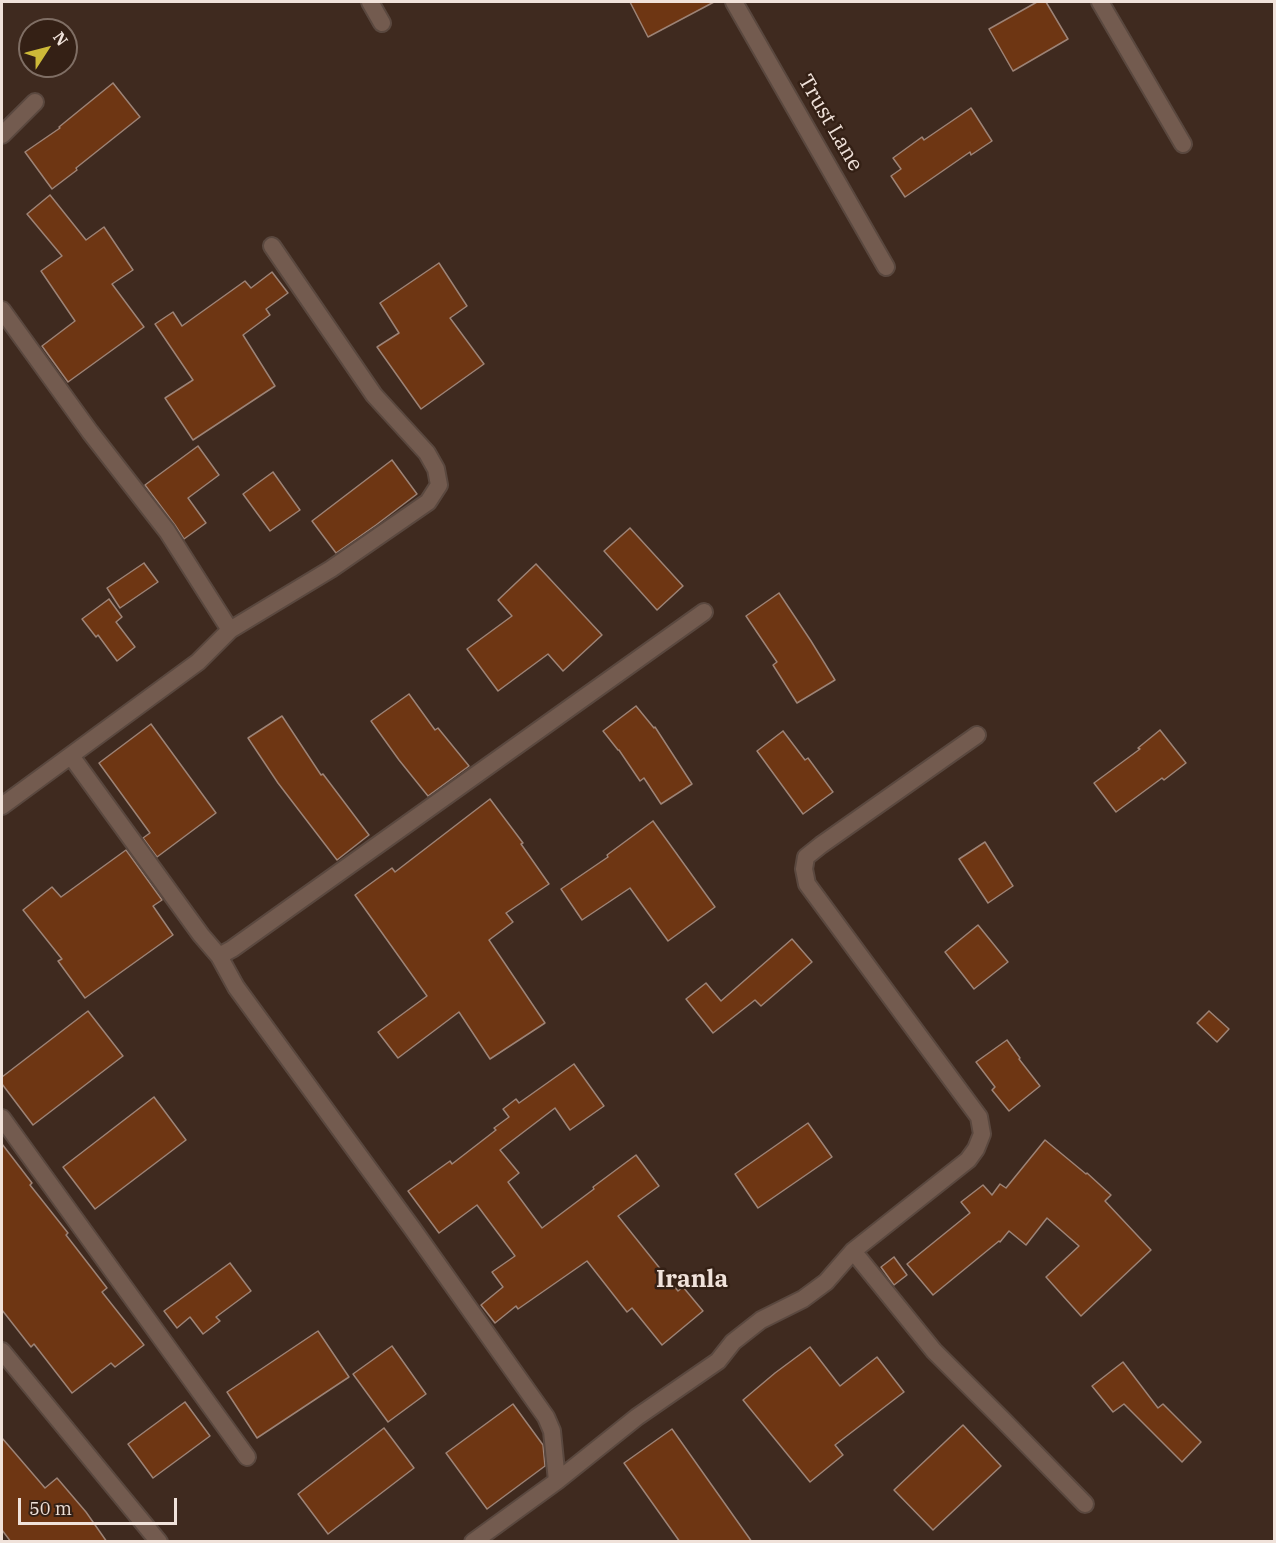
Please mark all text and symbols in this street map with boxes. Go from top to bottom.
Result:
north arrow [18,18,78,78]
text: N [49,28,73,50]
street label: Trust Lane [792,70,868,176]
district label: Iranla [656,1266,728,1294]
scale bar [21,1486,180,1524]
text: 50 m [29,1497,72,1520]

